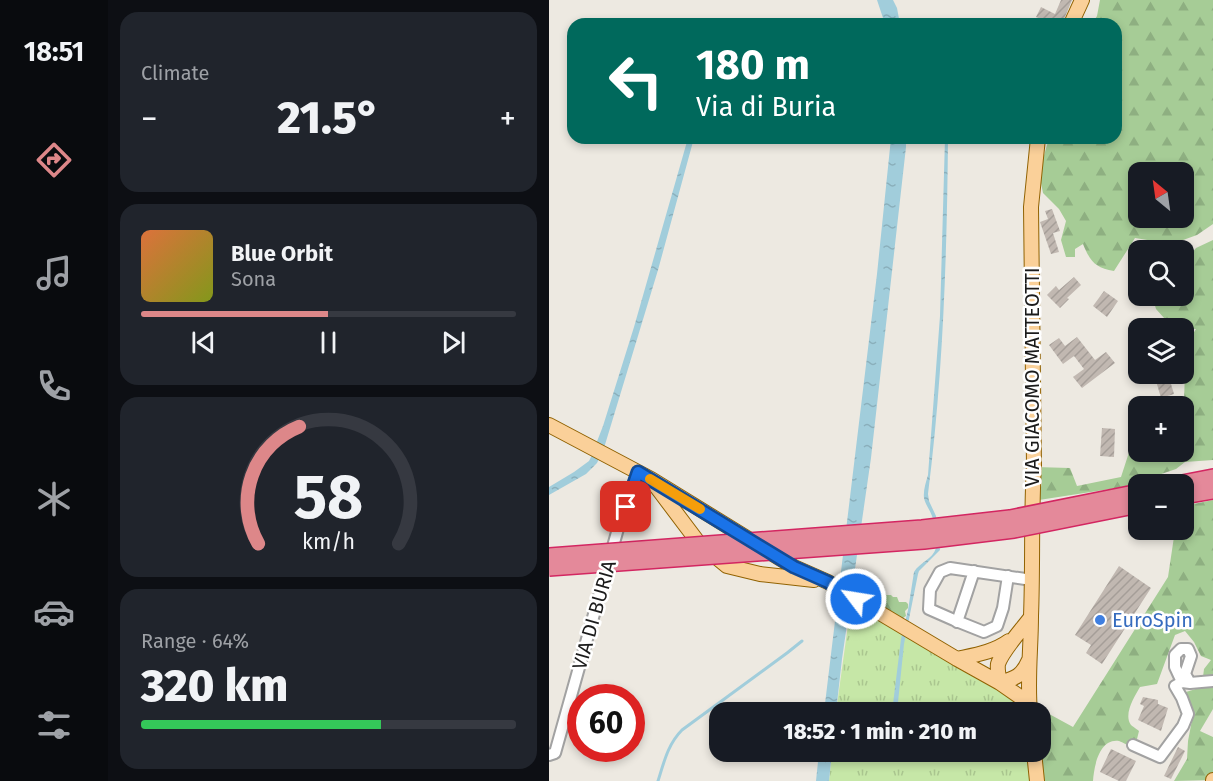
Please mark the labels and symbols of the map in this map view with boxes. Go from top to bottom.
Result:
north arrow [1128,162,1194,228]
street label: VIA GIACOMO MATTEOTTI [1020,267,1044,487]
pin [600,481,651,532]
street label: VIA DI BURIA [567,557,621,672]
position arrow [824,567,888,631]
place label: EuroSpin [1112,608,1193,632]
marker: EuroSpin [1093,613,1107,627]
speed limit sign: 60 [567,684,645,762]

